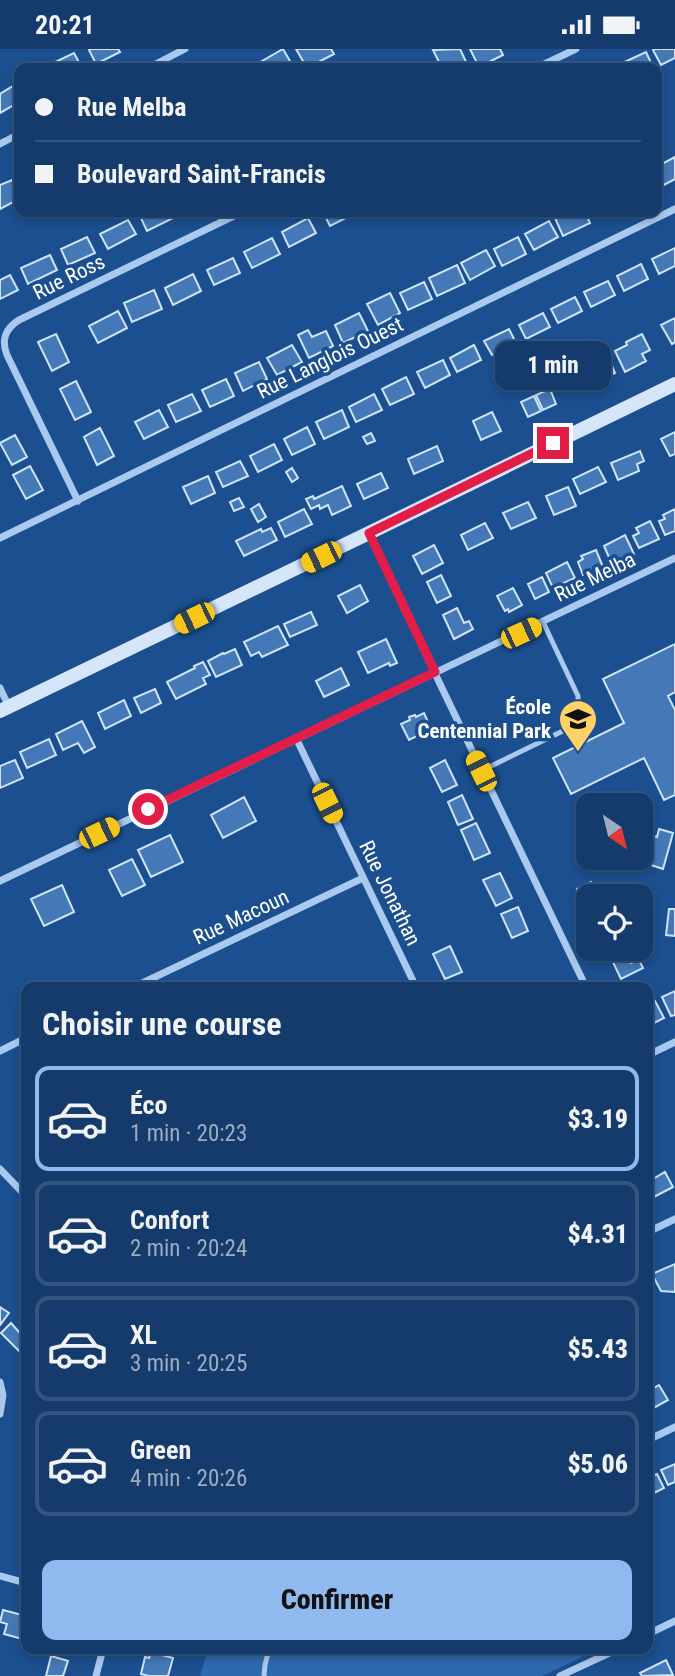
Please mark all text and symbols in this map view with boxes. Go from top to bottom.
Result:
text: 20:21 [35,10,95,40]
text: Rue Melba [77,92,186,122]
text: Boulevard Saint-Francis [77,159,326,189]
street label: Rue Ross [29,249,109,305]
street label: Rue Langlois Ouest [253,312,407,404]
callout: 1 min [495,341,611,391]
text: 1 min [527,352,579,379]
route end [537,427,569,459]
car [298,538,345,576]
street label: Rue Melba [551,547,639,607]
car [171,599,218,637]
car [498,615,545,651]
place label: École Centennial Park [417,695,552,743]
school or university icon: École Centennial Park [557,698,599,753]
car [463,748,500,794]
car [309,780,346,826]
route start [132,793,164,825]
north arrow [576,793,653,870]
map controls [576,793,653,961]
car [76,814,123,852]
street label: Rue Jonathan [354,837,426,949]
street label: Rue Macoun [190,884,292,950]
button: locate [576,884,653,961]
text: Choisir une course [42,1005,282,1043]
icon: car [46,1087,109,1150]
text: Éco [130,1090,167,1120]
text: $3.19 [567,1104,628,1134]
text: 1 min · 20:23 [130,1120,247,1147]
icon: car [46,1202,109,1265]
text: Confort [130,1205,209,1235]
text: $4.31 [567,1219,628,1249]
text: 2 min · 20:24 [130,1235,247,1262]
icon: car [46,1317,109,1380]
text: XL [130,1320,157,1350]
text: $5.43 [567,1334,628,1364]
text: 3 min · 20:25 [130,1350,247,1377]
icon: car [46,1432,109,1495]
text: Green [130,1435,191,1465]
text: $5.06 [567,1449,628,1479]
text: 4 min · 20:26 [130,1465,247,1492]
button: Confirmer [42,1560,632,1640]

